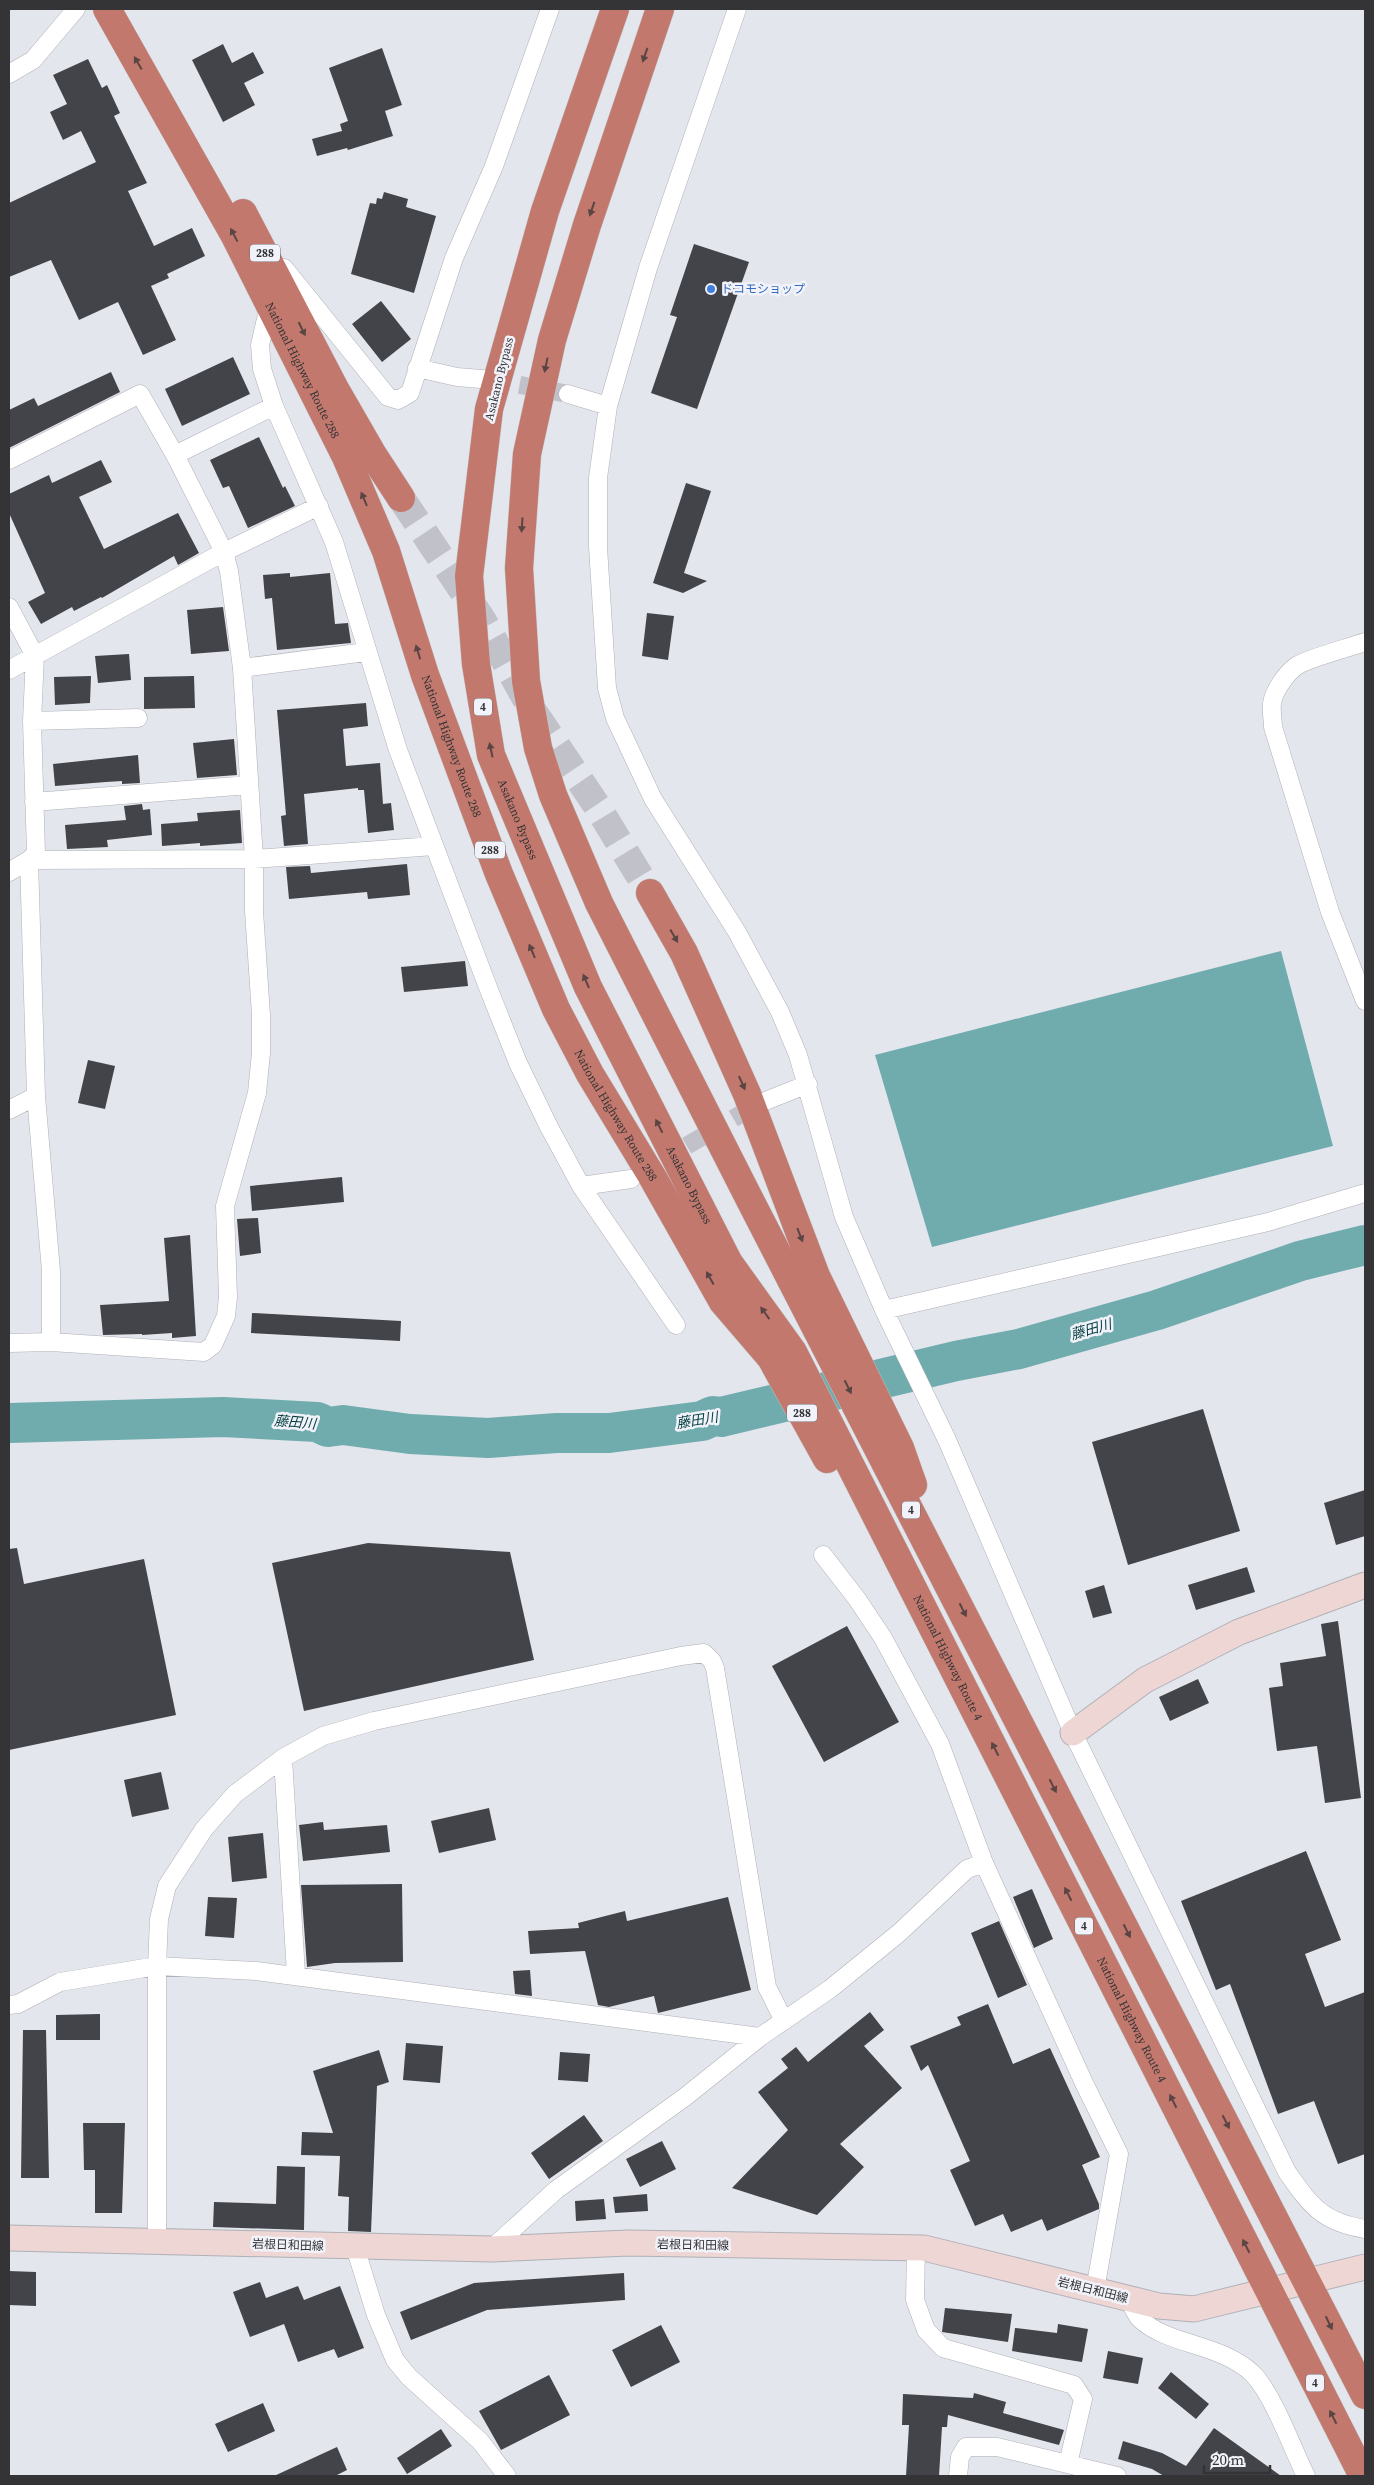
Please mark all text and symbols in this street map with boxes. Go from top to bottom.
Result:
one-way arrow [640,48,648,63]
one-way arrow [133,56,142,69]
one-way arrow [588,201,595,216]
one-way arrow [230,228,238,243]
road number: 288 [250,244,280,262]
place label: ドコモショップ [721,281,805,297]
marker: ドコモショップ [705,283,717,295]
street label: National Highway Route 288 [262,300,343,441]
one-way arrow [298,321,306,336]
street label: Asakano Bypass [481,336,517,422]
one-way arrow [542,357,550,373]
one-way arrow [360,491,368,506]
one-way arrow [518,517,526,533]
one-way arrow [413,645,421,660]
street label: National Highway Route 288 [418,673,485,820]
road number: 4 [474,699,492,716]
one-way arrow [487,742,495,757]
street label: Asakano Bypass [494,777,542,862]
road number: 288 [475,842,505,858]
one-way arrow [669,929,678,942]
one-way arrow [527,944,535,958]
one-way arrow [581,974,589,988]
street label: National Highway Route 288 [571,1047,661,1184]
one-way arrow [739,1076,747,1090]
one-way arrow [655,1119,663,1133]
street label: Asakano Bypass [662,1143,716,1227]
one-way arrow [796,1228,804,1243]
one-way arrow [706,1270,714,1285]
one-way arrow [760,1306,770,1319]
water label: 藤田川 [1068,1313,1116,1344]
one-way arrow [844,1380,852,1394]
road number: 288 [787,1405,817,1422]
water label: 藤田川 [675,1407,721,1433]
water label: 藤田川 [273,1410,319,1434]
road number: 4 [902,1502,920,1518]
street label: National Highway Route 4 [910,1592,986,1723]
one-way arrow [959,1603,967,1618]
one-way arrow [991,1742,999,1756]
one-way arrow [1049,1779,1057,1794]
one-way arrow [1064,1887,1072,1901]
road number: 4 [1075,1918,1093,1934]
one-way arrow [1123,1923,1131,1938]
street label: National Highway Route 4 [1093,1954,1170,2085]
one-way arrow [1169,2094,1177,2109]
one-way arrow [1222,2114,1230,2129]
street label: 岩根日和田線 [252,2236,324,2254]
street label: 岩根日和田線 [657,2236,729,2254]
one-way arrow [1242,2239,1250,2254]
street label: 岩根日和田線 [1056,2274,1130,2306]
one-way arrow [1325,2316,1334,2331]
road number: 4 [1306,2374,1324,2392]
one-way arrow [1328,2410,1336,2424]
scale bar [1204,2442,1270,2474]
text: 20 m [1212,2449,1244,2470]

